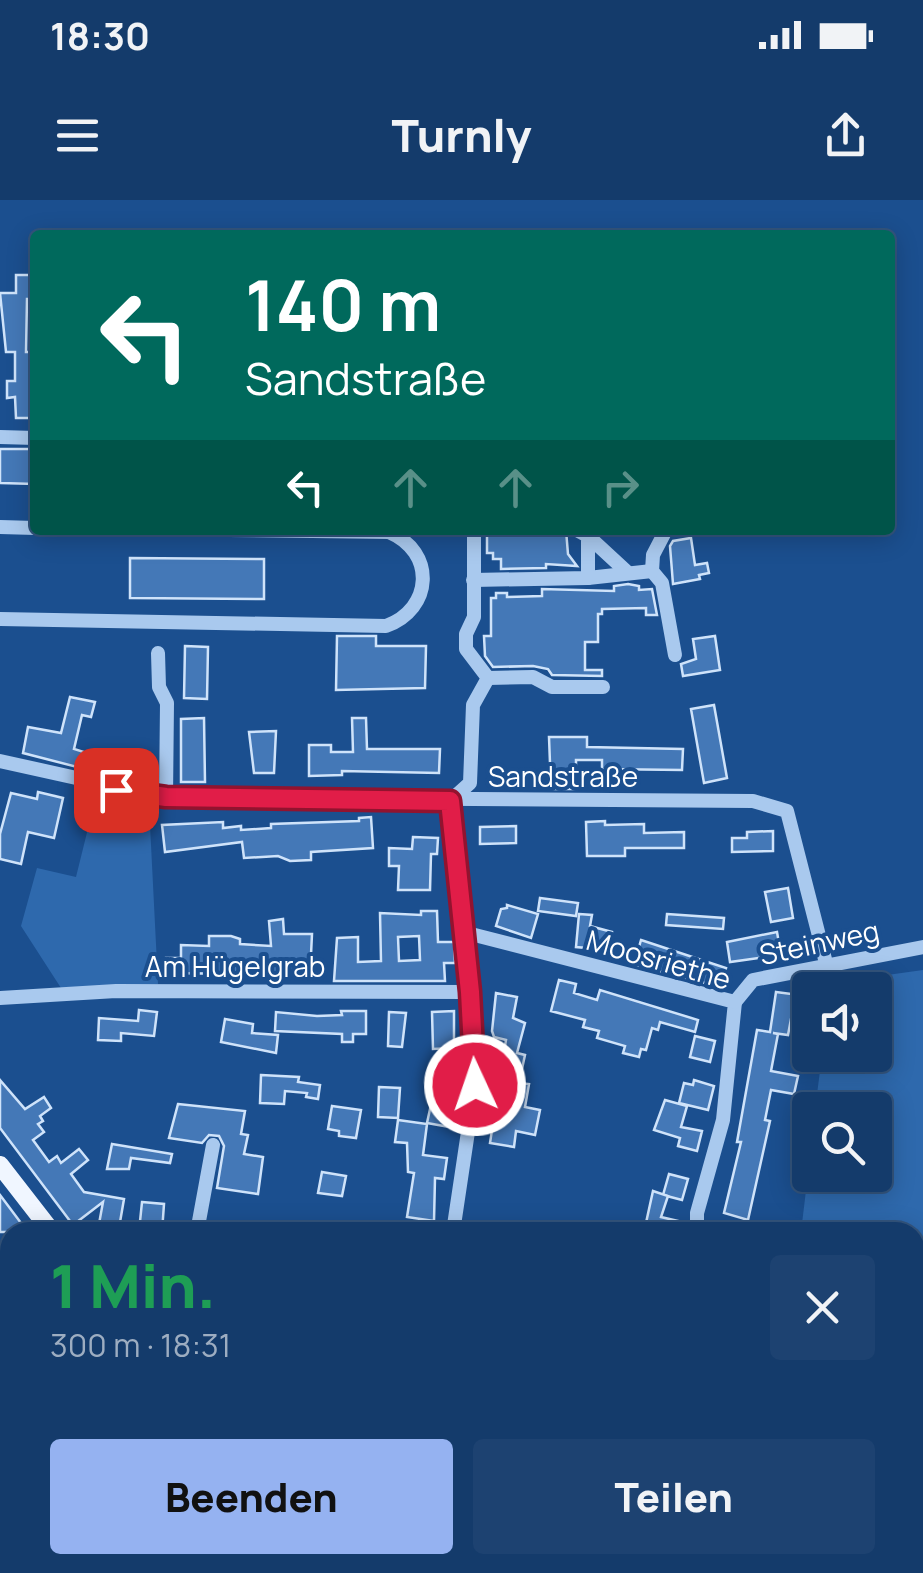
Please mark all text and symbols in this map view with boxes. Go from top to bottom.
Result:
text: 18:30 [50,9,150,61]
text: Turnly [392,104,531,166]
icon: menu [50,108,105,163]
icon: share [818,108,873,163]
text: 140 m [245,256,441,352]
icon: left [80,270,210,400]
text: Sandstraße [245,347,486,409]
icon: left [278,460,333,515]
icon: ahead [383,460,438,515]
icon: ahead [488,460,543,515]
icon: right [593,460,648,515]
pin [74,748,159,833]
street label: Sandstraße [488,757,638,795]
icon: arrive [89,763,144,818]
street label: Steinweg [756,911,882,973]
street label: Moosriethe [582,920,736,998]
street label: Am Hügelgrab [145,947,325,985]
map controls [792,972,892,1192]
button: sound [792,972,892,1072]
position arrow [423,1033,527,1137]
button: search [792,1092,892,1192]
text: 1 Min. [50,1244,216,1326]
button: close [770,1255,875,1360]
text: 300 m · 18:31 [50,1323,231,1367]
button: Beenden [50,1439,453,1554]
button: Teilen [473,1439,875,1554]

